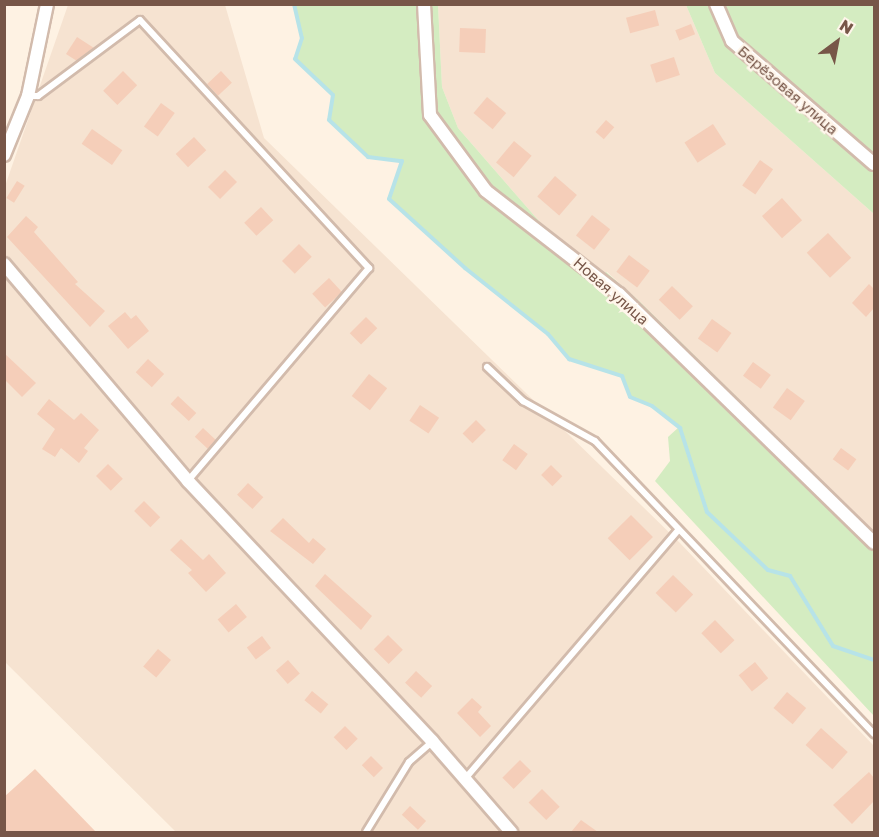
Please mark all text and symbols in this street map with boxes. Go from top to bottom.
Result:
north arrow [807,12,867,72]
text: N [836,15,857,38]
street label: Берёзовая улица [734,42,842,138]
street label: Новая улица [570,254,652,328]

